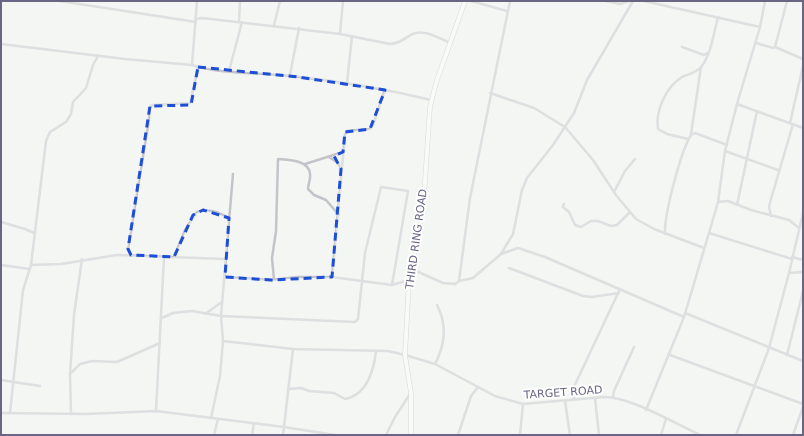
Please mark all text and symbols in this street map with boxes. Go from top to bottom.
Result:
street label: THIRD RING ROAD [403,188,430,291]
street label: TARGET ROAD [522,383,603,402]

